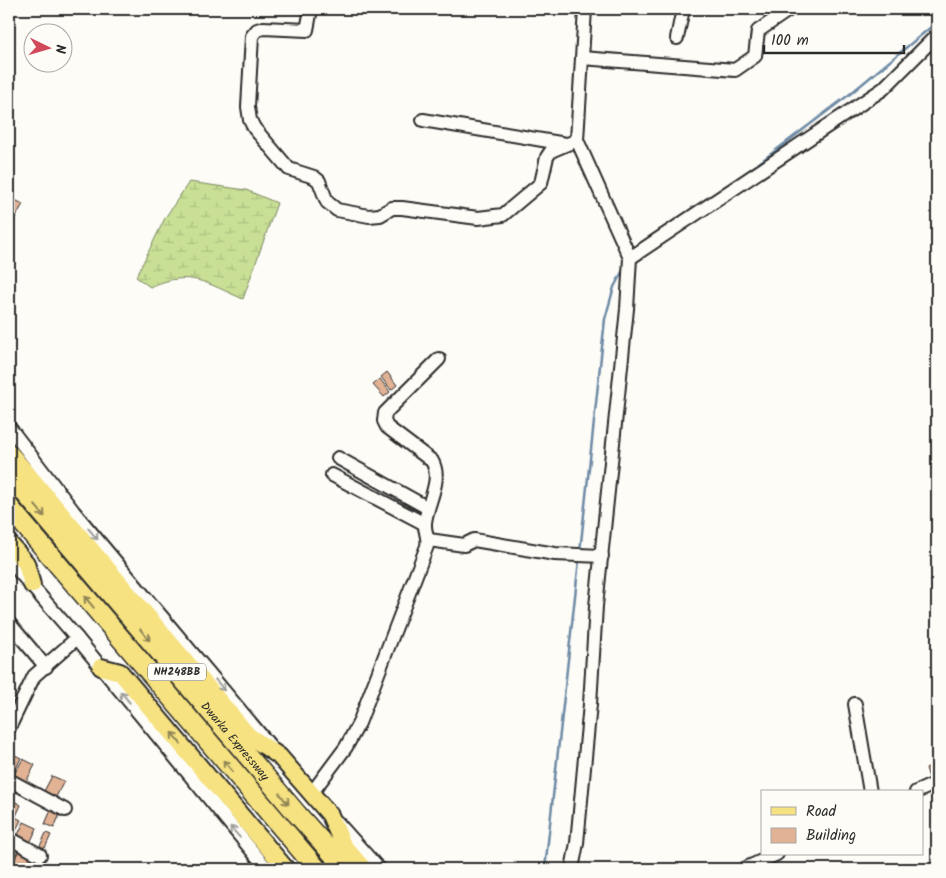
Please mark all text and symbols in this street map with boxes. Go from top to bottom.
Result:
north arrow [22,22,72,72]
scale bar [764,22,904,54]
text: 100 m [771,29,809,53]
text: N [49,44,71,55]
one-way arrow [35,505,46,518]
one-way arrow [87,527,98,540]
one-way arrow [84,595,95,608]
one-way arrow [140,629,151,642]
road number: NH248BB [148,664,206,680]
one-way arrow [214,679,225,692]
one-way arrow [120,690,131,703]
street label: Dwarka Expressway [196,697,275,785]
one-way arrow [170,732,181,745]
one-way arrow [223,759,234,772]
legend [761,790,924,856]
one-way arrow [279,793,290,806]
text: Road [806,800,837,824]
text: Building [806,824,856,848]
one-way arrow [230,826,241,839]

